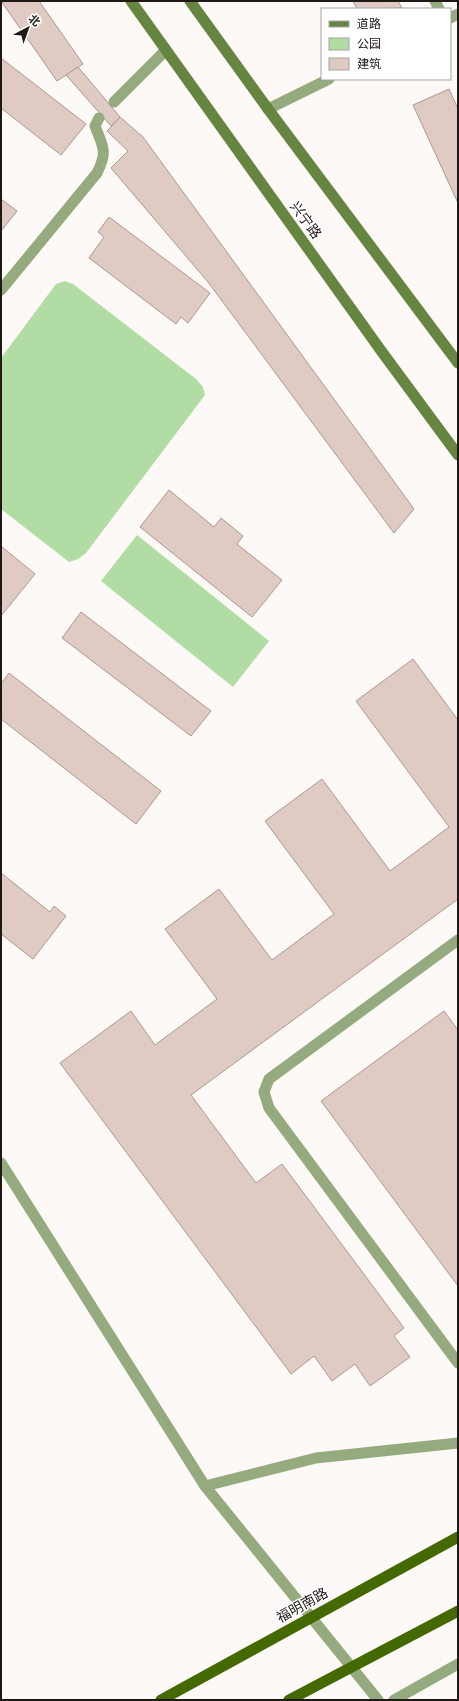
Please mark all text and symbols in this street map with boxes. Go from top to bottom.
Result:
north arrow [8,8,48,48]
legend [321,8,451,80]
text: 北 [26,12,43,29]
text: 道路 [357,17,381,31]
text: 公园 [357,37,381,51]
text: 建筑 [357,57,381,71]
street label: 兴宁路 [287,198,325,242]
street label: 福明南路 [274,1584,330,1626]

